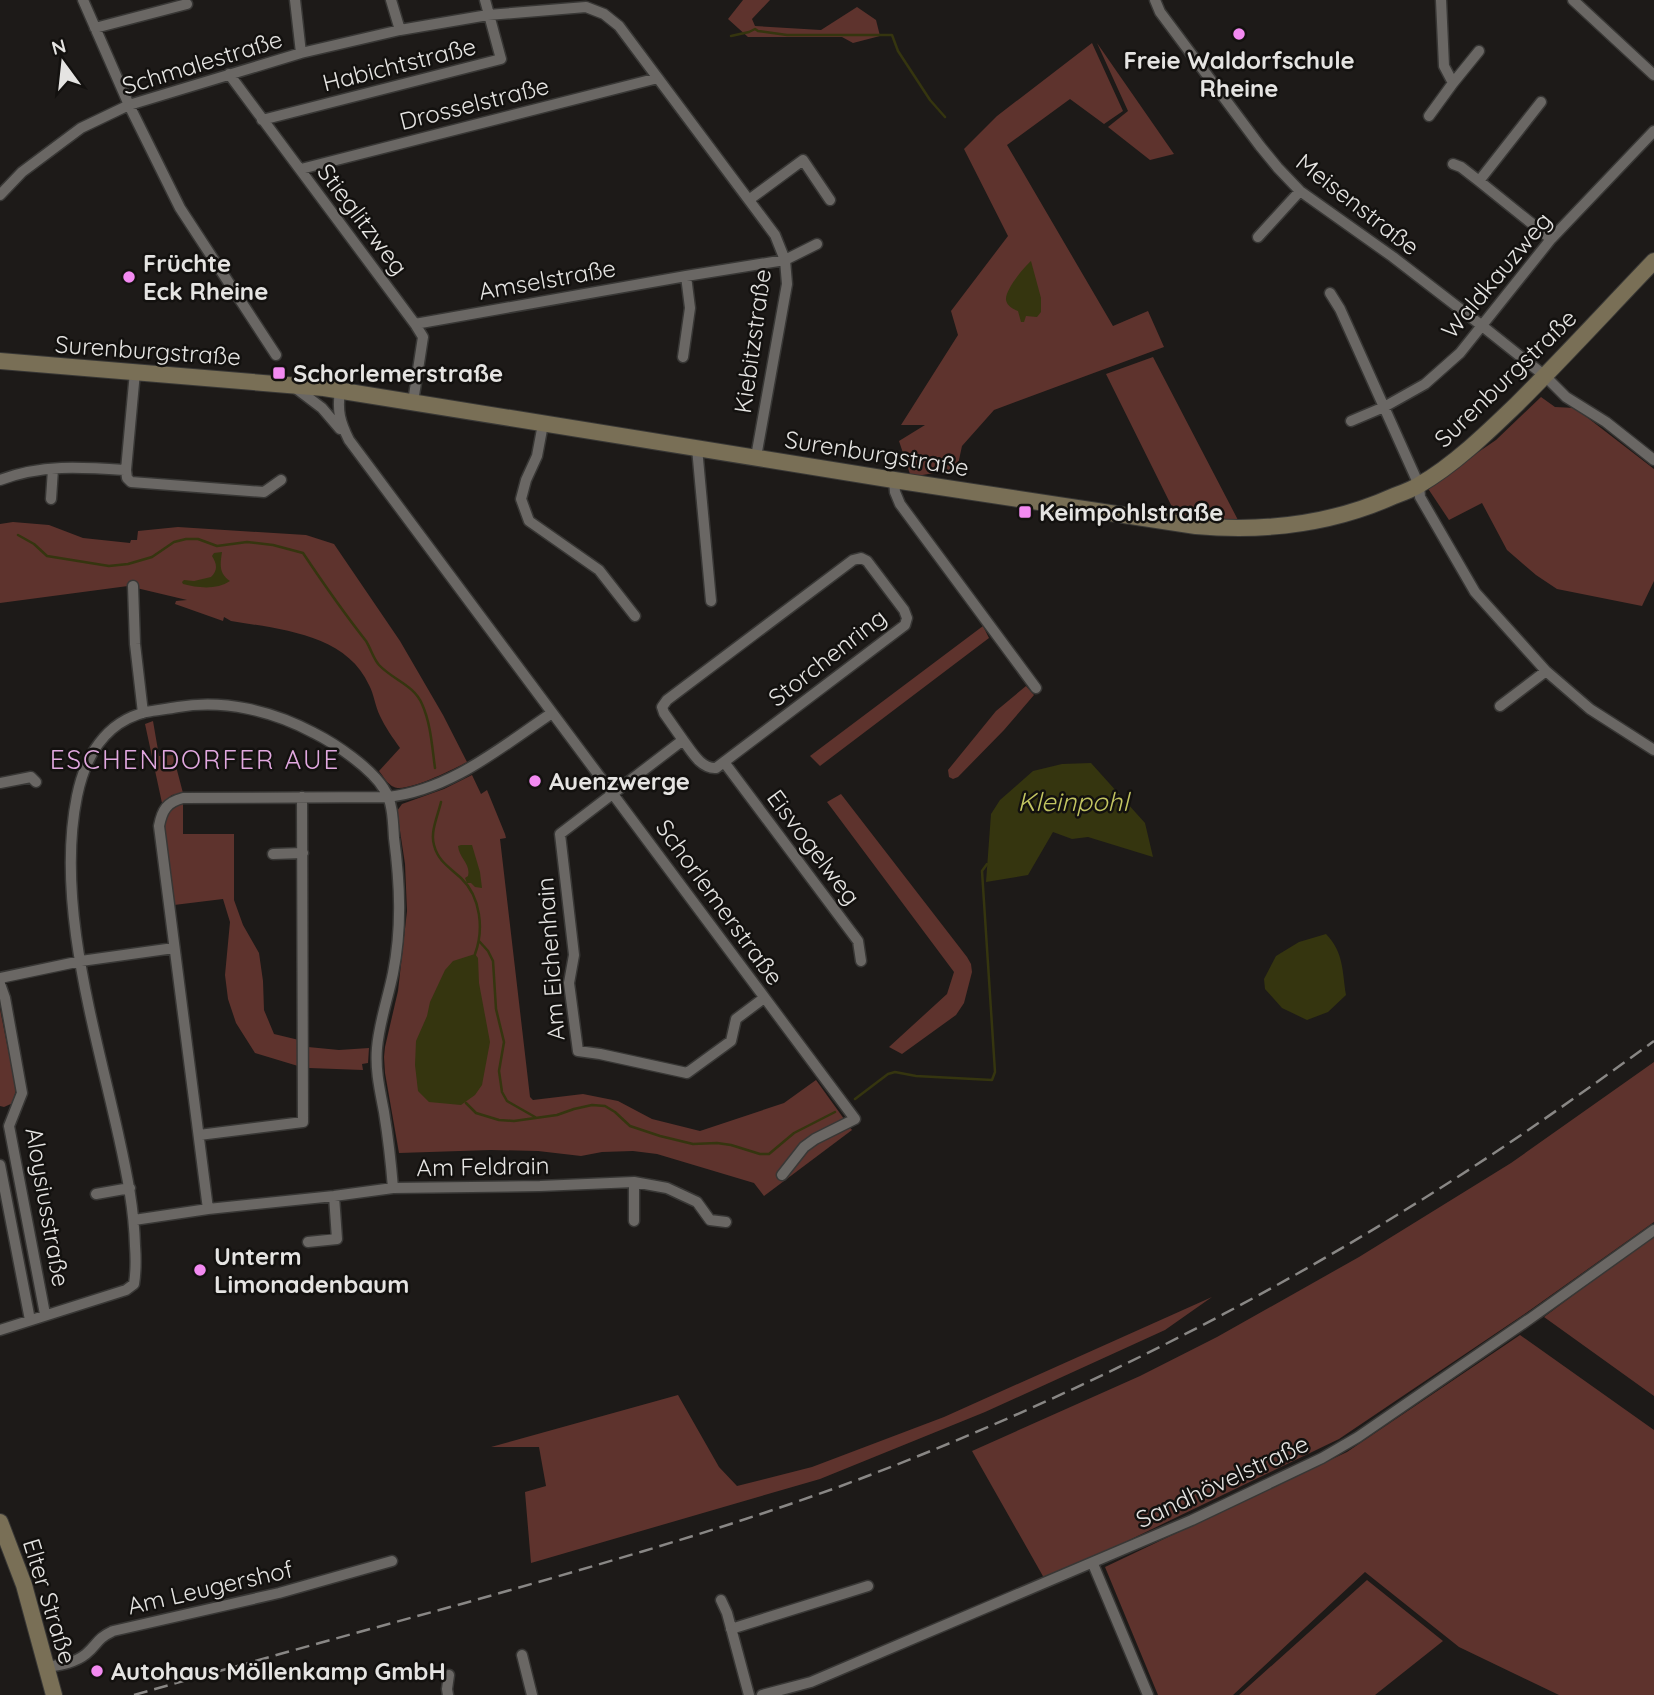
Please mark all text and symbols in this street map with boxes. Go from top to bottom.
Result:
street label: Schmalestraße [118,23,286,101]
marker: Freie Waldorfschule Rheine [1231,26,1247,42]
north arrow [28,28,98,98]
street label: Habichtstraße [319,30,479,98]
text: N [49,33,68,60]
place label: Freie Waldorfschule Rheine [1123,45,1355,103]
street label: Drosselstraße [396,70,552,136]
street label: Meisenstraße [1290,147,1426,261]
street label: Stieglitzweg [311,157,415,281]
street label: Waldkauzweg [1434,206,1558,344]
place label: Früchte Eck Rheine [143,248,268,306]
street label: Amselstraße [476,252,618,306]
street label: Kiebitzstraße [727,267,777,415]
marker: Früchte Eck Rheine [121,269,137,285]
street label: Surenburgstraße [1428,303,1582,453]
street label: Surenburgstraße [54,329,242,371]
place label: Schorlemerstraße [293,358,503,388]
marker: Schorlemerstraße [271,365,287,381]
street label: Surenburgstraße [783,424,971,482]
place label: Keimpohlstraße [1039,497,1224,527]
marker: Keimpohlstraße [1017,504,1033,520]
street label: Storchenring [762,602,892,712]
district label: ESCHENDORFER AUE [50,743,340,776]
place label: Auenzwerge [549,766,690,796]
marker: Auenzwerge [527,773,543,789]
street label: Eisvogelweg [761,783,867,911]
water label: Kleinpohl [1018,785,1131,818]
street label: Schorlemerstraße [650,813,790,991]
street label: Am Eichenhain [529,876,571,1042]
street label: Aloysiusstraße [19,1125,77,1289]
street label: Am Feldrain [416,1150,550,1182]
place label: Unterm Limonadenbaum [214,1241,409,1299]
marker: Unterm Limonadenbaum [192,1262,208,1278]
street label: Sandhövelstraße [1131,1428,1313,1534]
street label: Elter Straße [17,1535,83,1667]
street label: Am Leugershof [124,1553,296,1621]
place label: Autohaus Möllenkamp GmbH [111,1656,446,1686]
marker: Autohaus Möllenkamp GmbH [89,1663,105,1679]

